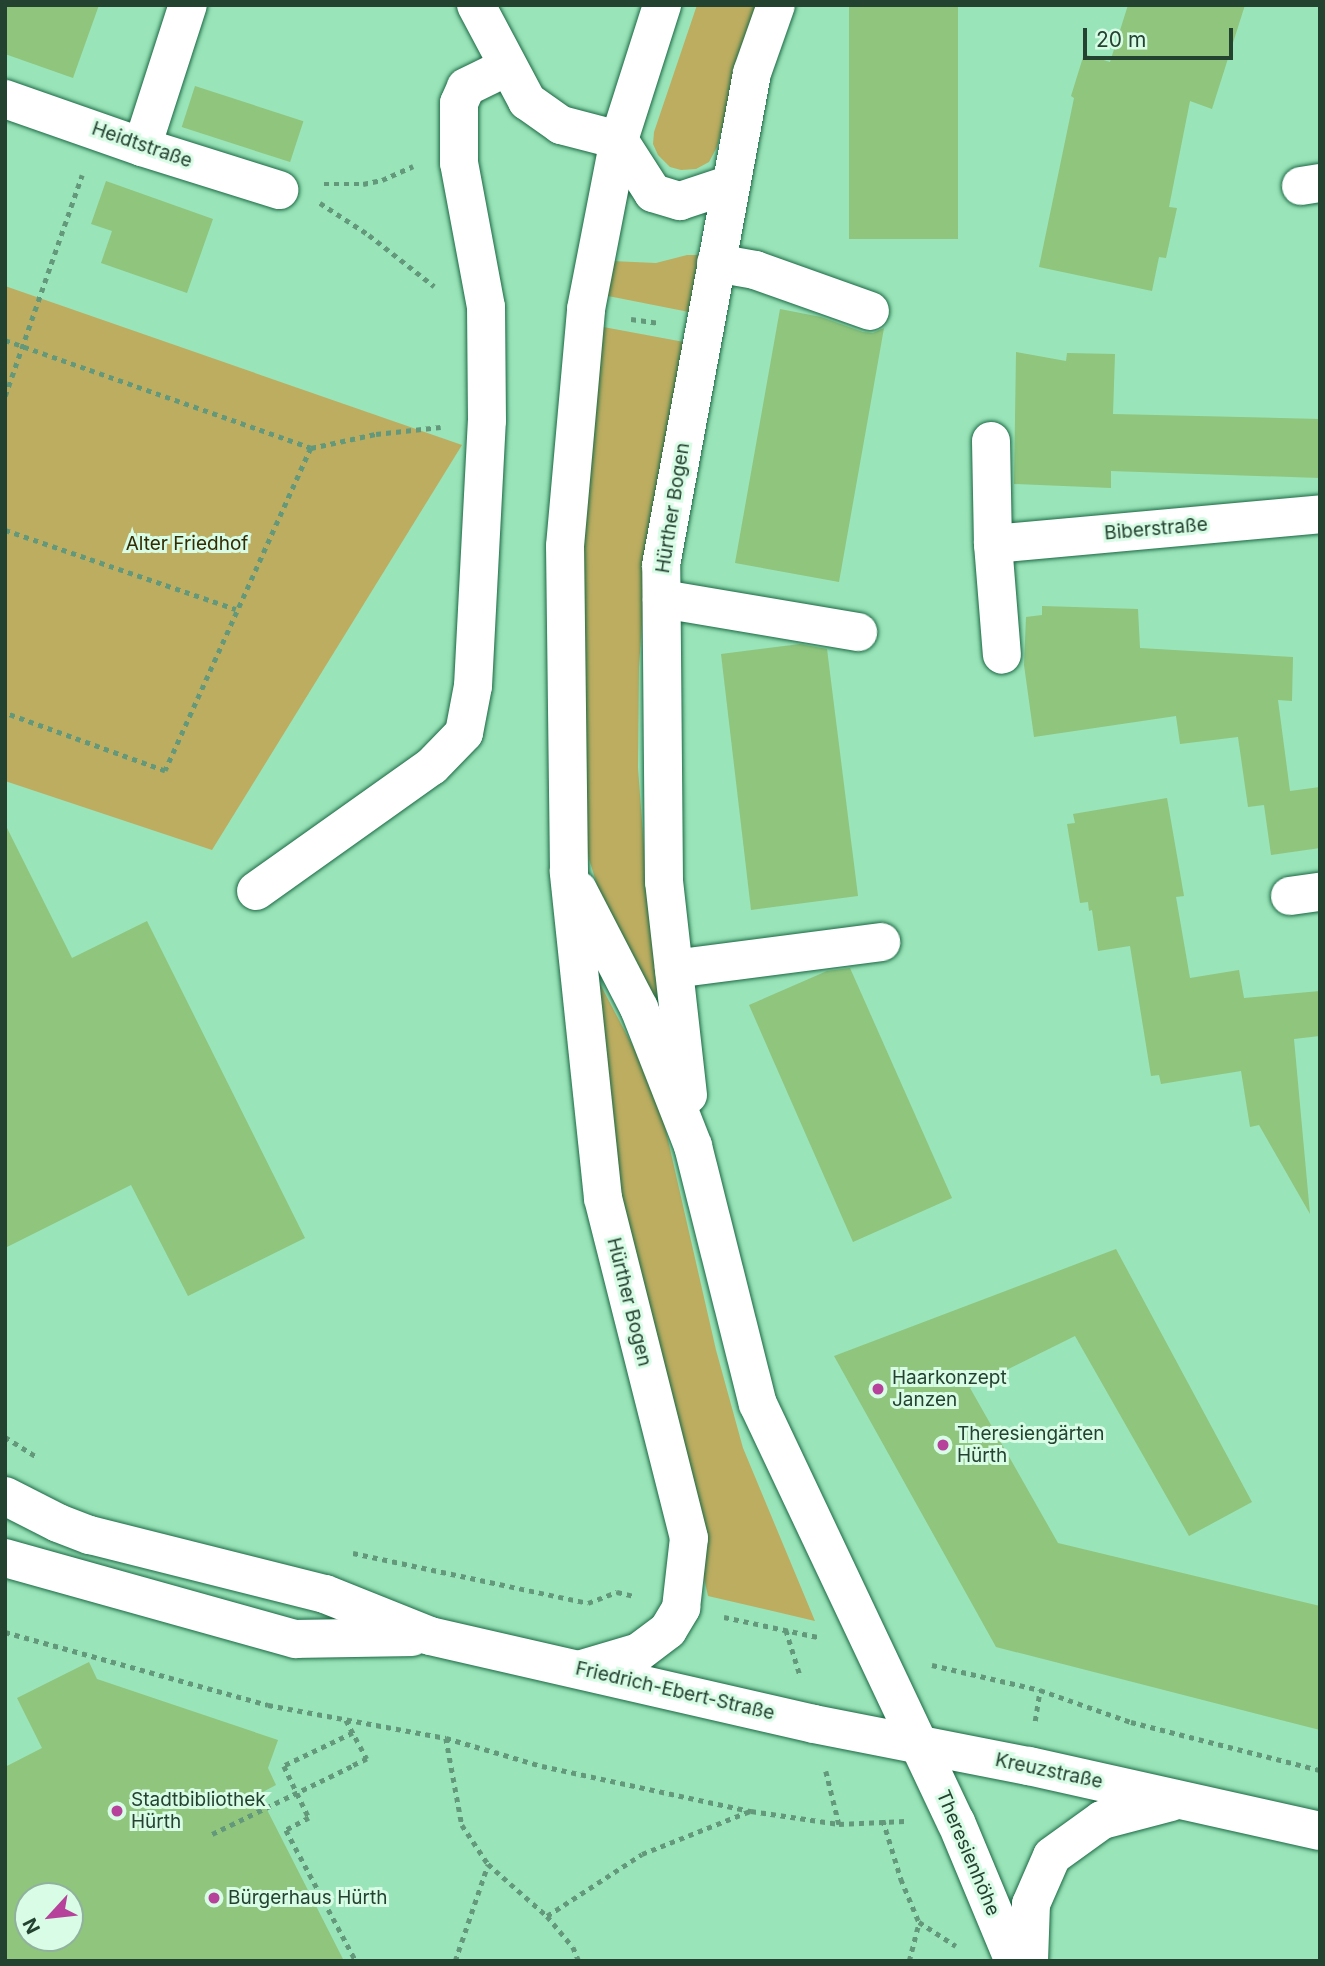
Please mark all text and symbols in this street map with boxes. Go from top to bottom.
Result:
scale bar [1087,14,1238,58]
text: 20 m [1096,27,1146,52]
street label: Heidtstraße [89,117,195,173]
street label: Hürther Bogen [651,441,695,575]
street label: Biberstraße [1103,513,1209,545]
park label: Alter Friedhof [126,533,248,555]
street label: Hürther Bogen [602,1235,656,1369]
place label: Haarkonzept Janzen [892,1367,1007,1411]
marker: Haarkonzept Janzen [870,1381,886,1397]
place label: Theresiengärten Hürth [957,1423,1105,1467]
marker: Theresiengärten Hürth [935,1437,951,1453]
street label: Friedrich-Ebert-Straße [573,1657,777,1725]
street label: Kreuzstraße [993,1748,1105,1794]
street label: Theresienhöhe [931,1787,1005,1919]
place label: Stadtbibliothek Hürth [131,1789,266,1833]
marker: Stadtbibliothek Hürth [109,1803,125,1819]
north arrow [14,1882,84,1952]
place label: Bürgerhaus Hürth [228,1887,387,1909]
marker: Bürgerhaus Hürth [206,1890,222,1906]
text: N [18,1914,45,1938]

